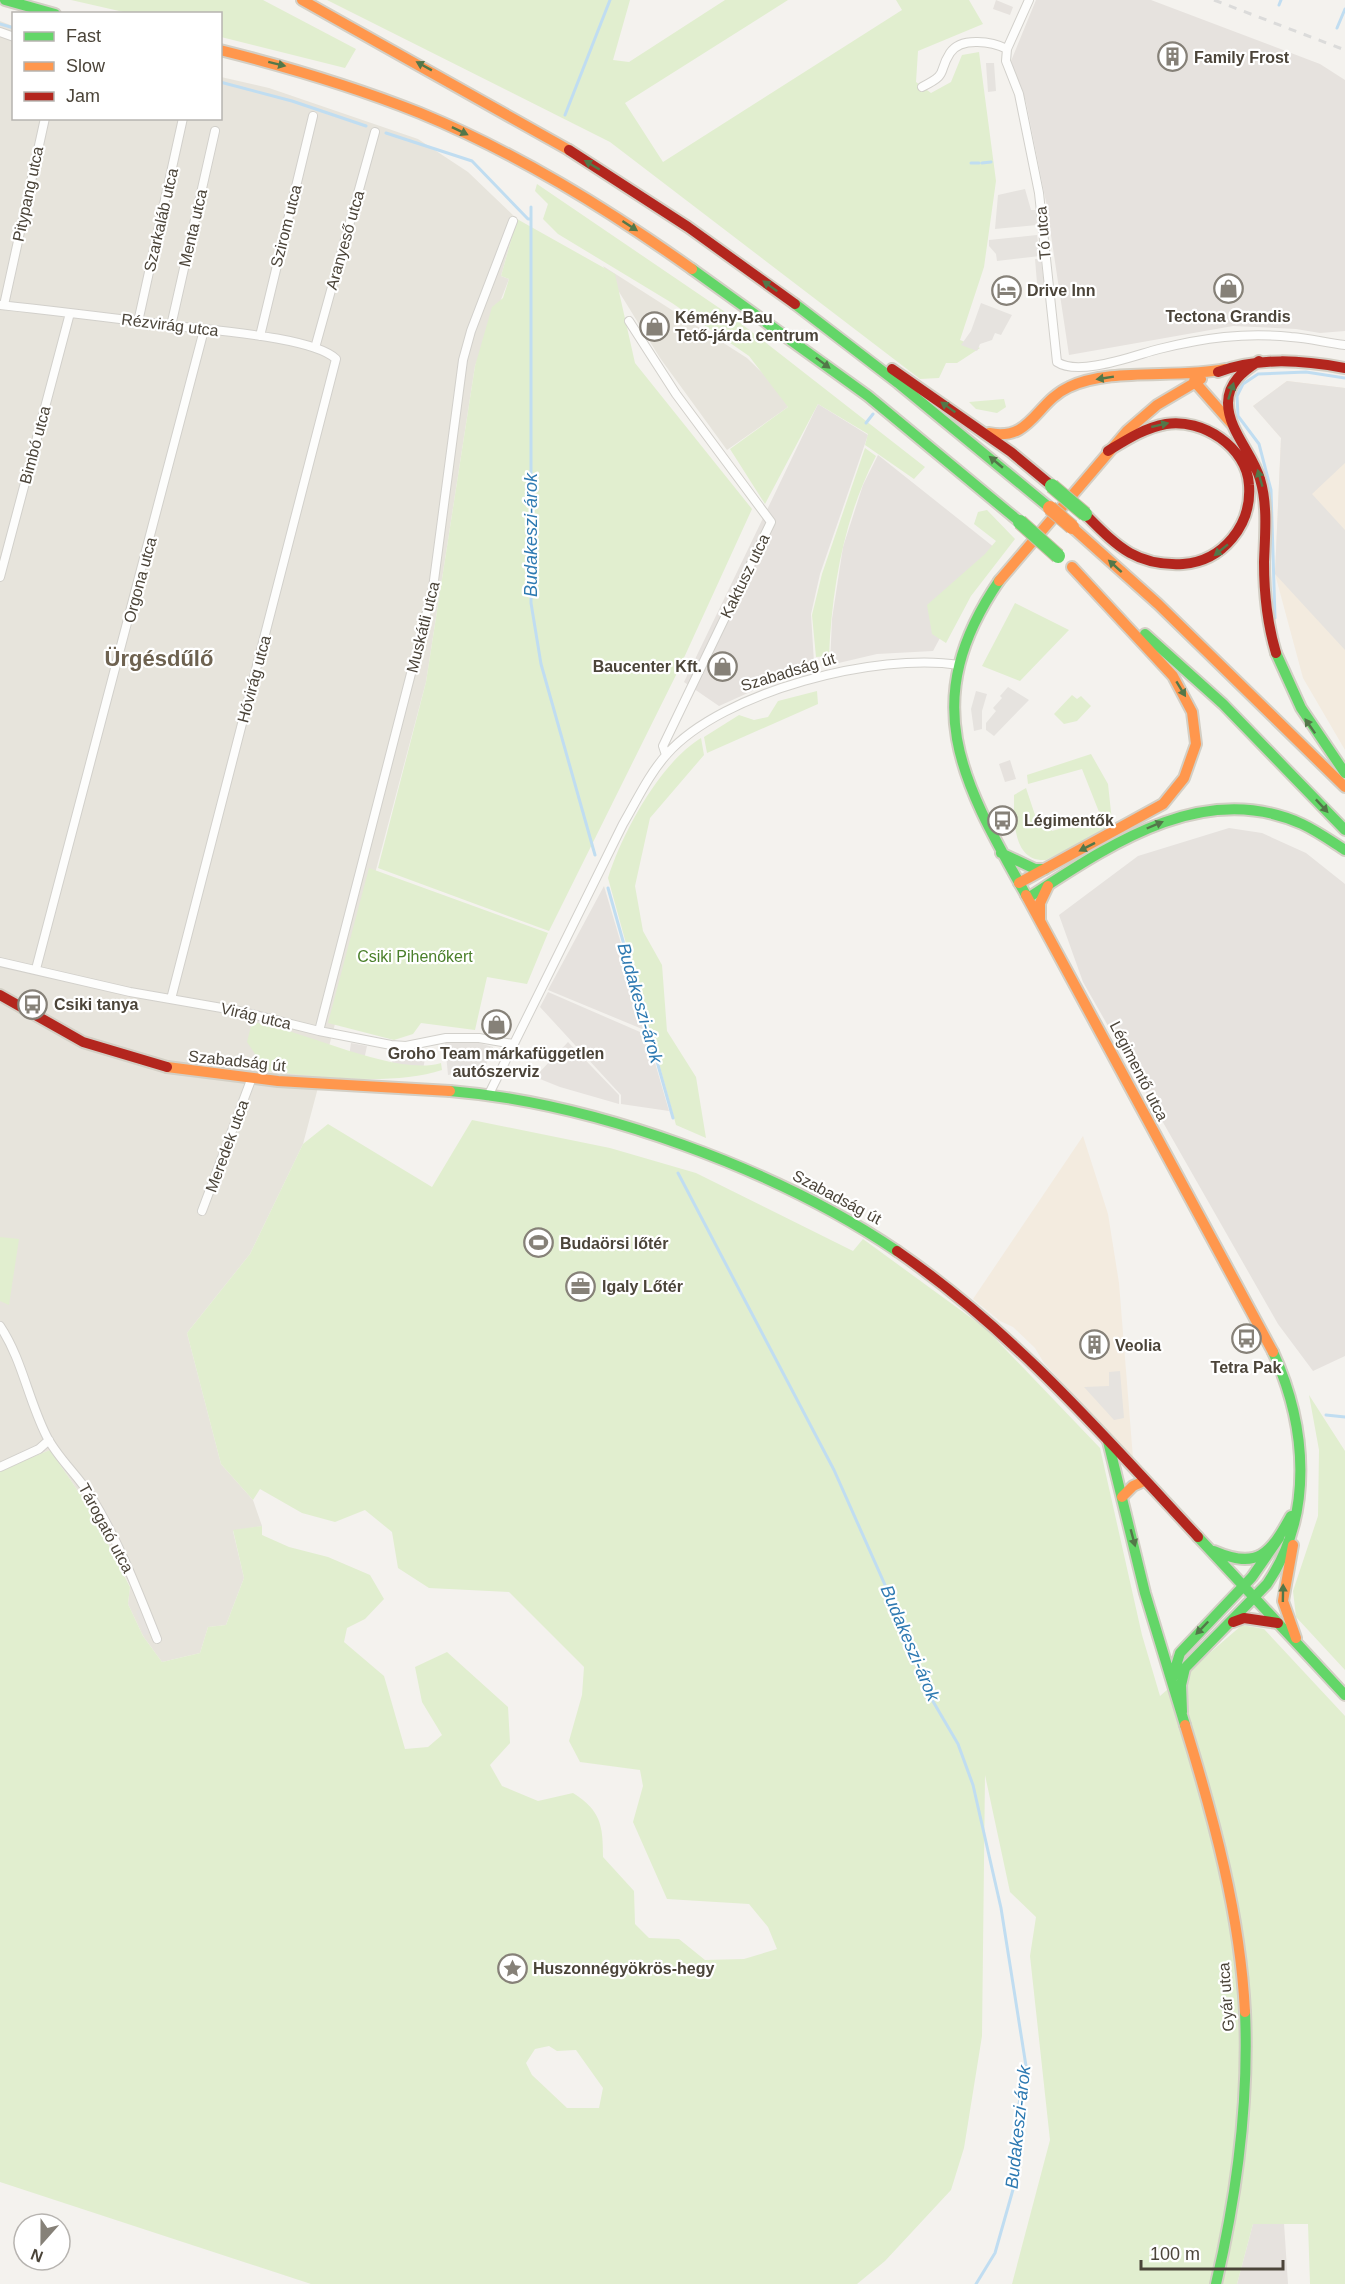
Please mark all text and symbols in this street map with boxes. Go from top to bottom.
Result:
legend [12,12,222,120]
text: Fast [66,26,101,46]
building icon: Family Frost [1157,41,1189,73]
place label: Family Frost [1194,49,1290,66]
text: Slow [66,56,106,76]
one-way arrow [268,60,286,70]
one-way arrow [415,61,432,71]
text: Jam [66,86,100,106]
one-way arrow [452,126,469,135]
street label: Pitypang utca [10,145,46,243]
one-way arrow [584,159,600,170]
street label: Szarkaláb utca [141,166,181,273]
street label: Szirom utca [268,183,304,269]
street label: Menta utca [176,187,210,268]
street label: Aranyeső utca [323,188,367,292]
street label: Tó utca [1032,206,1054,260]
one-way arrow [622,221,638,232]
shop icon: Tectona Grandis [1212,272,1244,304]
hotel icon: Drive Inn [990,274,1022,306]
one-way arrow [763,280,779,292]
place label: Drive Inn [1027,282,1095,299]
place label: Tectona Grandis [1165,308,1291,325]
place label: Kémény-Bau Tető-járda centrum [675,309,819,344]
shop icon: Kémény-Bau Tető-járda centrum [638,310,670,342]
street label: Rézvirág utca [120,311,220,339]
one-way arrow [815,357,831,369]
one-way arrow [1095,374,1114,383]
one-way arrow [1227,382,1236,400]
one-way arrow [940,401,956,413]
street label: Bimbó utca [16,404,54,486]
one-way arrow [1151,420,1170,430]
one-way arrow [989,456,1004,469]
one-way arrow [1254,469,1264,487]
water label: Budakeszi-árok [521,472,541,597]
street label: Kaktusz utca [717,531,773,621]
street label: Orgona utca [120,535,160,625]
one-way arrow [1213,544,1229,557]
one-way arrow [1108,560,1123,573]
street label: Muskátli utca [403,580,443,674]
street label: Hóvirág utca [234,633,274,725]
district label: Ürgésdűlő [105,646,213,671]
street label: Szabadság út [739,649,838,694]
shop icon: Baucenter Kft. [707,650,739,682]
place label: Baucenter Kft. [593,658,702,675]
one-way arrow [1175,681,1186,697]
one-way arrow [1304,718,1316,734]
one-way arrow [1315,798,1329,812]
bus stop icon: Légimentők [987,804,1019,836]
place label: Légimentők [1024,812,1114,829]
one-way arrow [1146,820,1164,830]
one-way arrow [1078,842,1095,852]
water label: Budakeszi-árok [613,941,667,1066]
park label: Csiki Pihenőkert [357,948,473,965]
bus stop icon: Csiki tanya [17,988,49,1020]
place label: Csiki tanya [54,996,139,1013]
street label: Virág utca [219,1000,293,1032]
shop icon: Groho Team márkafüggetlen autószerviz [480,1009,512,1041]
street label: Légimentő utca [1107,1018,1171,1124]
place label: Groho Team márkafüggetlen autószerviz [388,1045,604,1080]
street label: Szabadság út [187,1047,287,1075]
street label: Meredek utca [202,1097,252,1194]
street label: Szabadság út [790,1167,885,1228]
sports icon: Budaörsi lőtér [523,1227,555,1259]
place label: Budaörsi lőtér [560,1235,668,1252]
office icon: Igaly Lőtér [565,1270,597,1302]
place label: Igaly Lőtér [602,1278,683,1295]
bus stop icon: Tetra Pak [1230,1323,1262,1355]
building icon: Veolia [1078,1329,1110,1361]
place label: Veolia [1115,1337,1161,1354]
place label: Tetra Pak [1211,1359,1282,1376]
street label: Tárogató utca [75,1480,137,1576]
one-way arrow [1128,1529,1138,1547]
water label: Budakeszi-árok [877,1582,944,1705]
one-way arrow [1278,1584,1287,1603]
one-way arrow [1196,1620,1210,1634]
place icon: Huszonnégyökrös-hegy [496,1952,528,1984]
place label: Huszonnégyökrös-hegy [533,1960,714,1977]
street label: Gyár utca [1215,1962,1237,2032]
water label: Budakeszi-árok [1002,2063,1035,2190]
north arrow [12,2212,72,2272]
scale bar [1141,2233,1284,2271]
text: 100 m [1150,2244,1200,2264]
text: N [28,2246,45,2266]

